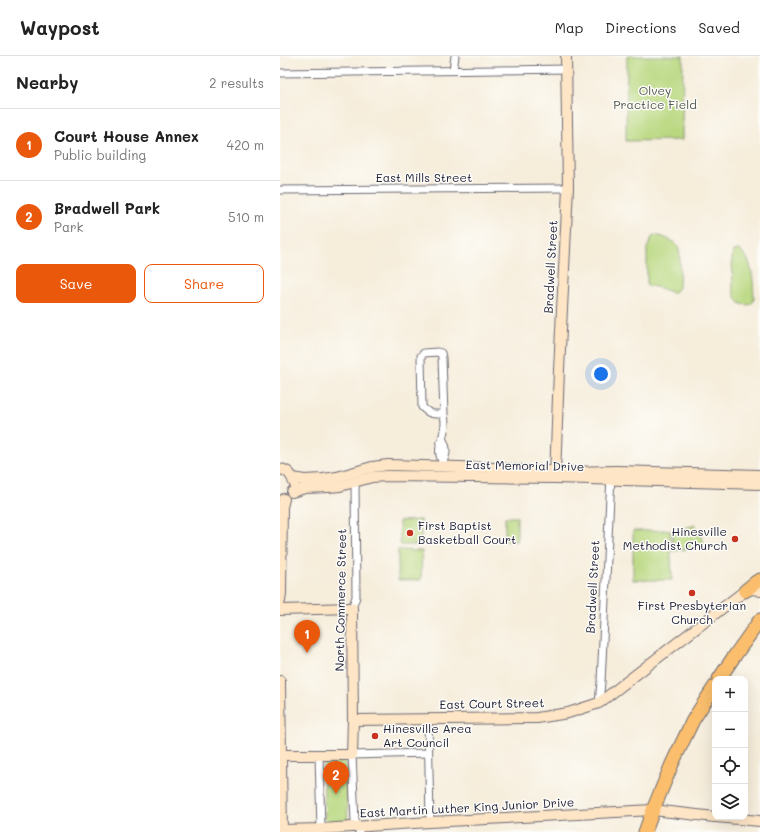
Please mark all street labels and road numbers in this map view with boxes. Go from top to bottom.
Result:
street label: East Mills Street [376,169,472,185]
street label: Bradwell Street [540,220,560,314]
street label: East Memorial Drive [466,456,585,474]
street label: North Commerce Street [331,529,349,671]
street label: Bradwell Street [582,540,602,634]
street label: East Court Street [439,694,545,712]
street label: East Martin Luther King Junior Drive [359,793,575,821]

